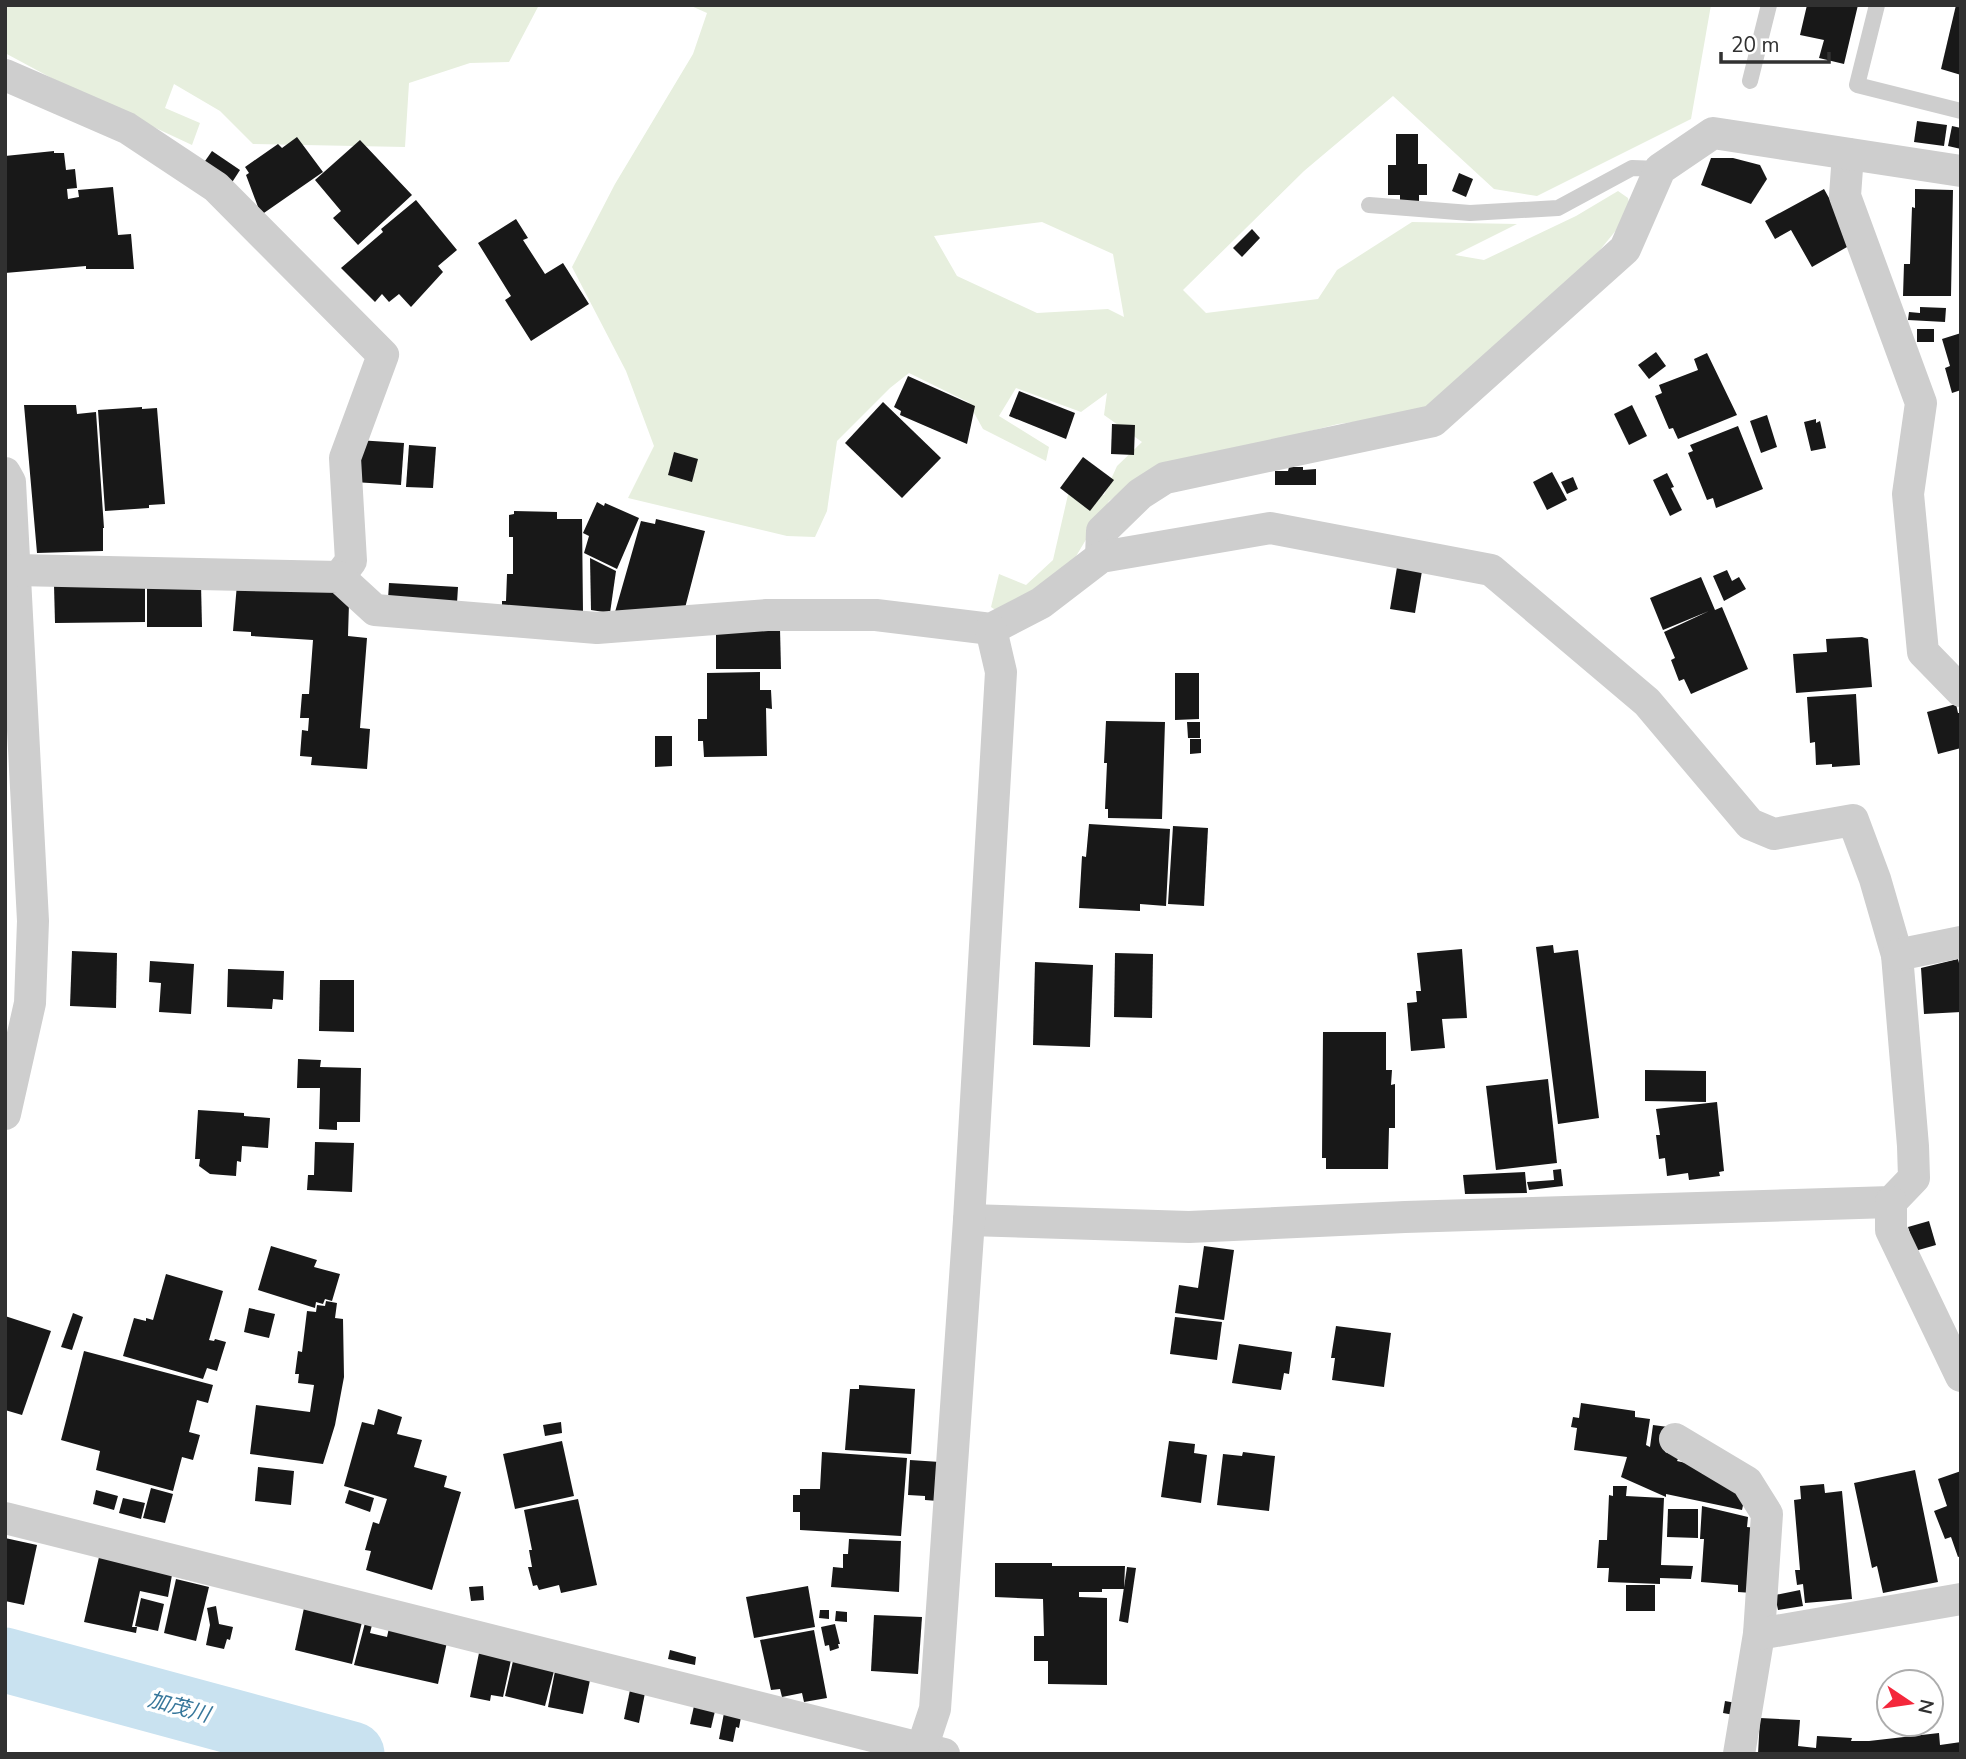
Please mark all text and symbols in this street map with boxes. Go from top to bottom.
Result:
scale bar [1721,21,1829,65]
text: 20 m [1731,31,1780,59]
north arrow [1875,1668,1945,1738]
water label: 加茂川 [145,1685,215,1729]
text: N [1911,1697,1940,1716]

